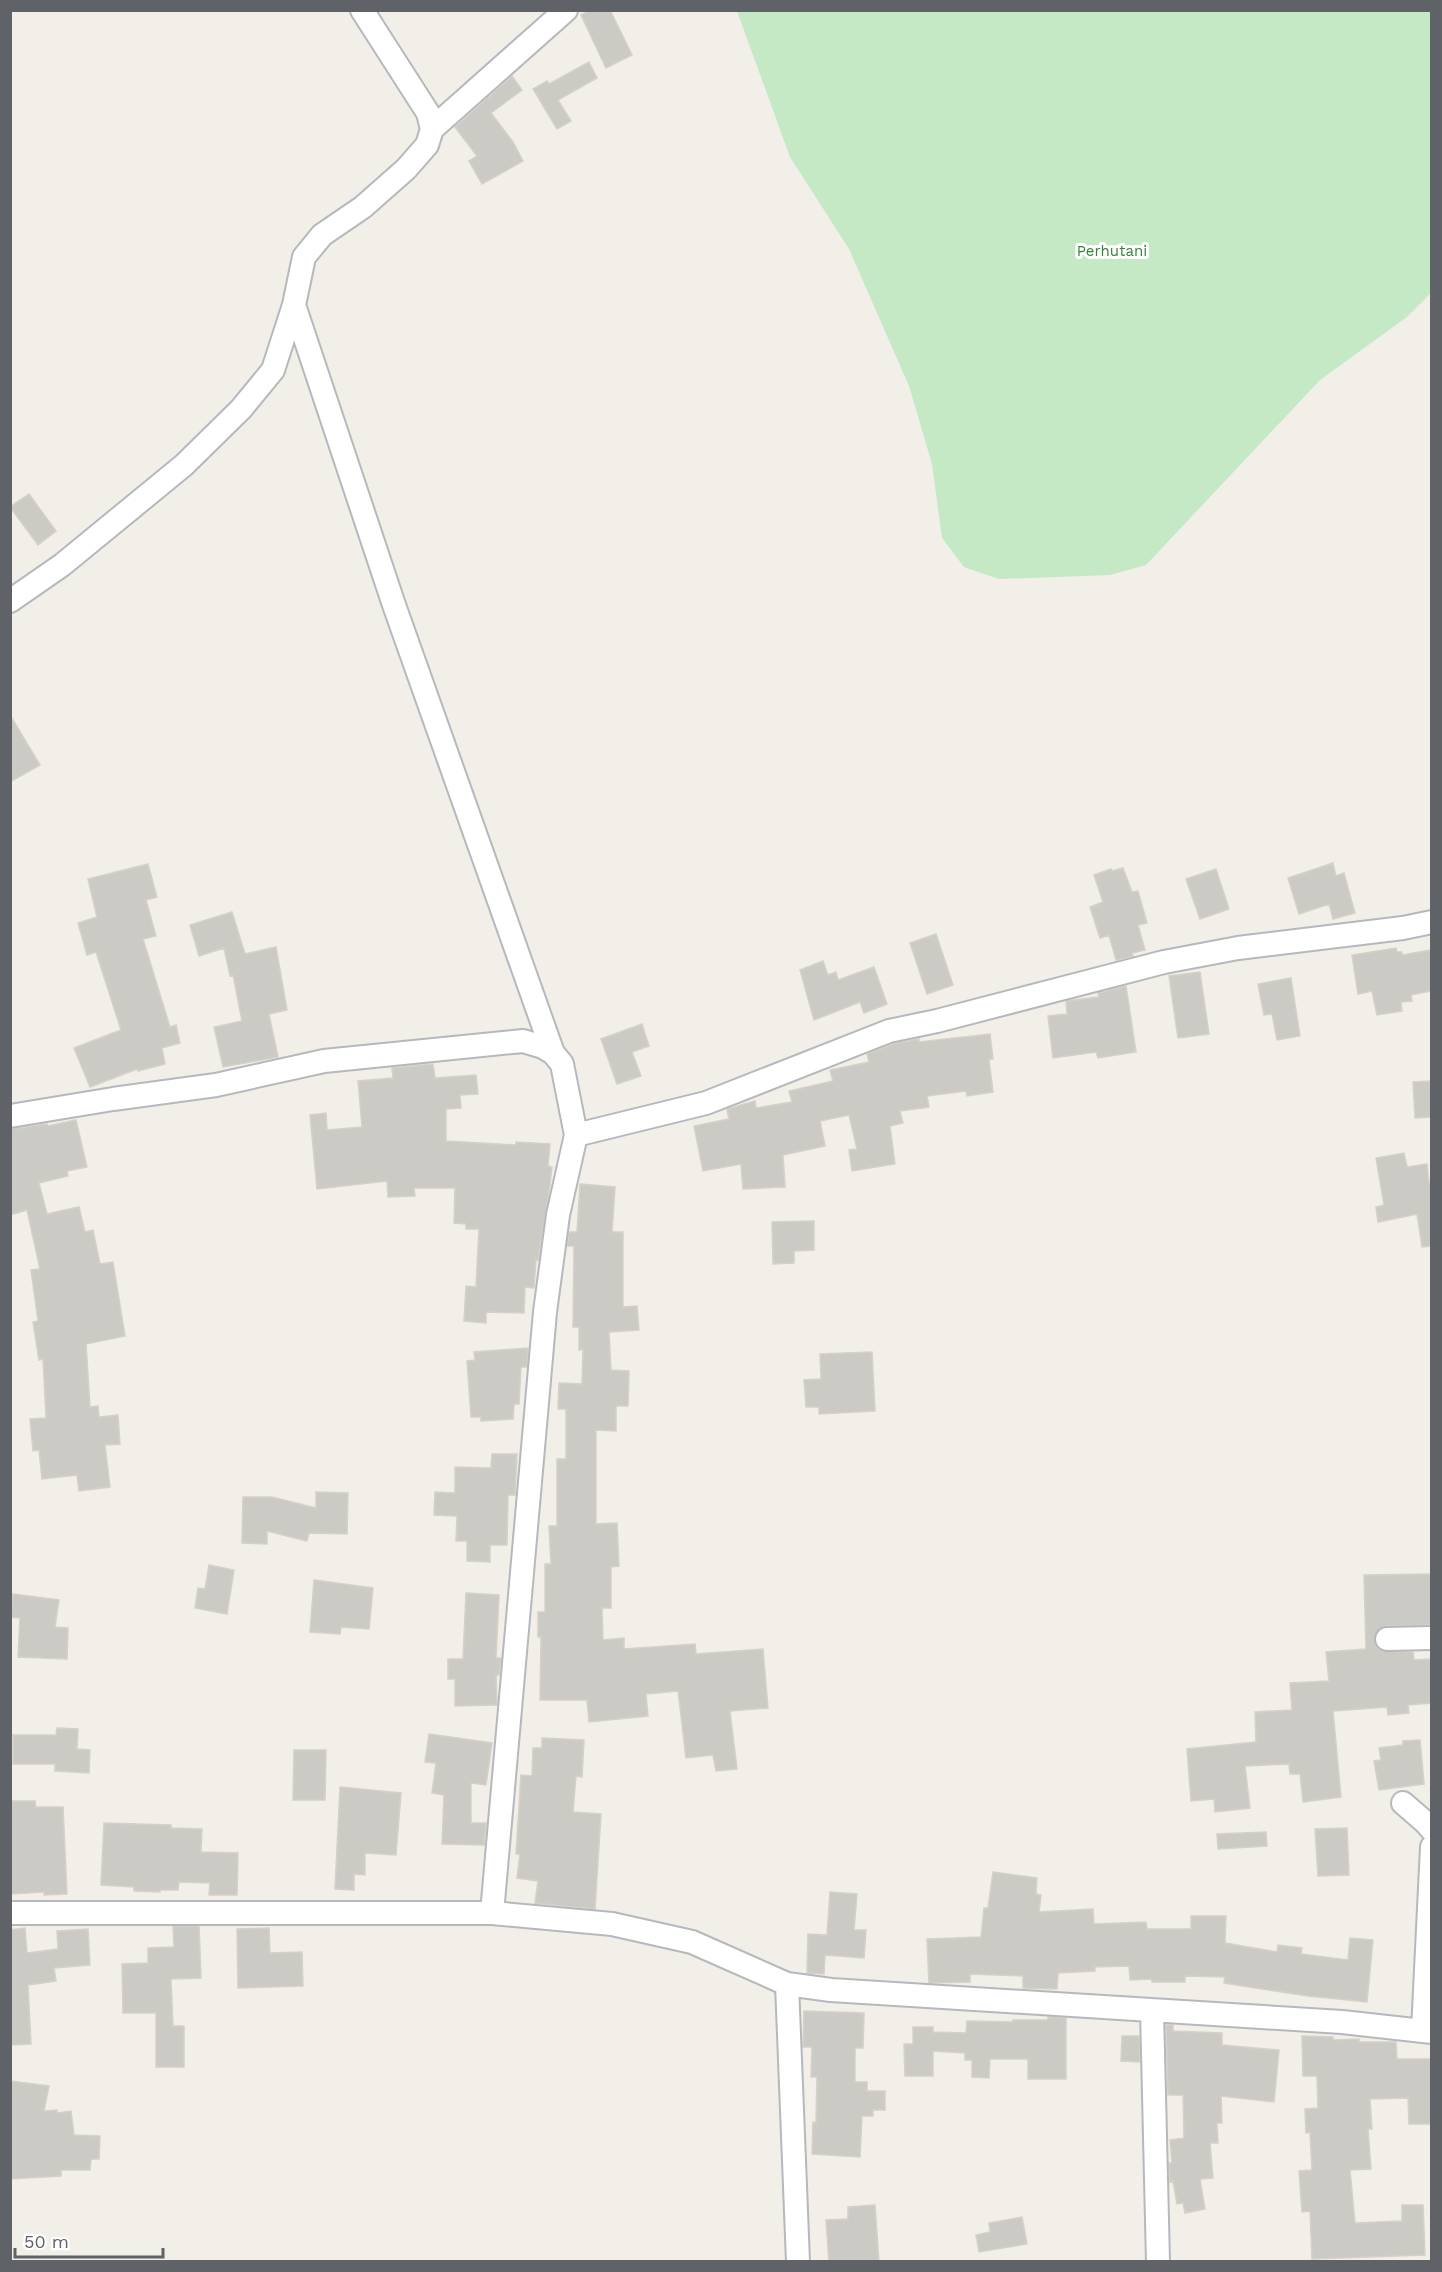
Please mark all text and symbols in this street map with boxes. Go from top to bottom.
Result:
park label: Perhutani [1077,242,1147,260]
scale bar [15,2221,164,2259]
text: 50 m [24,2231,69,2252]

